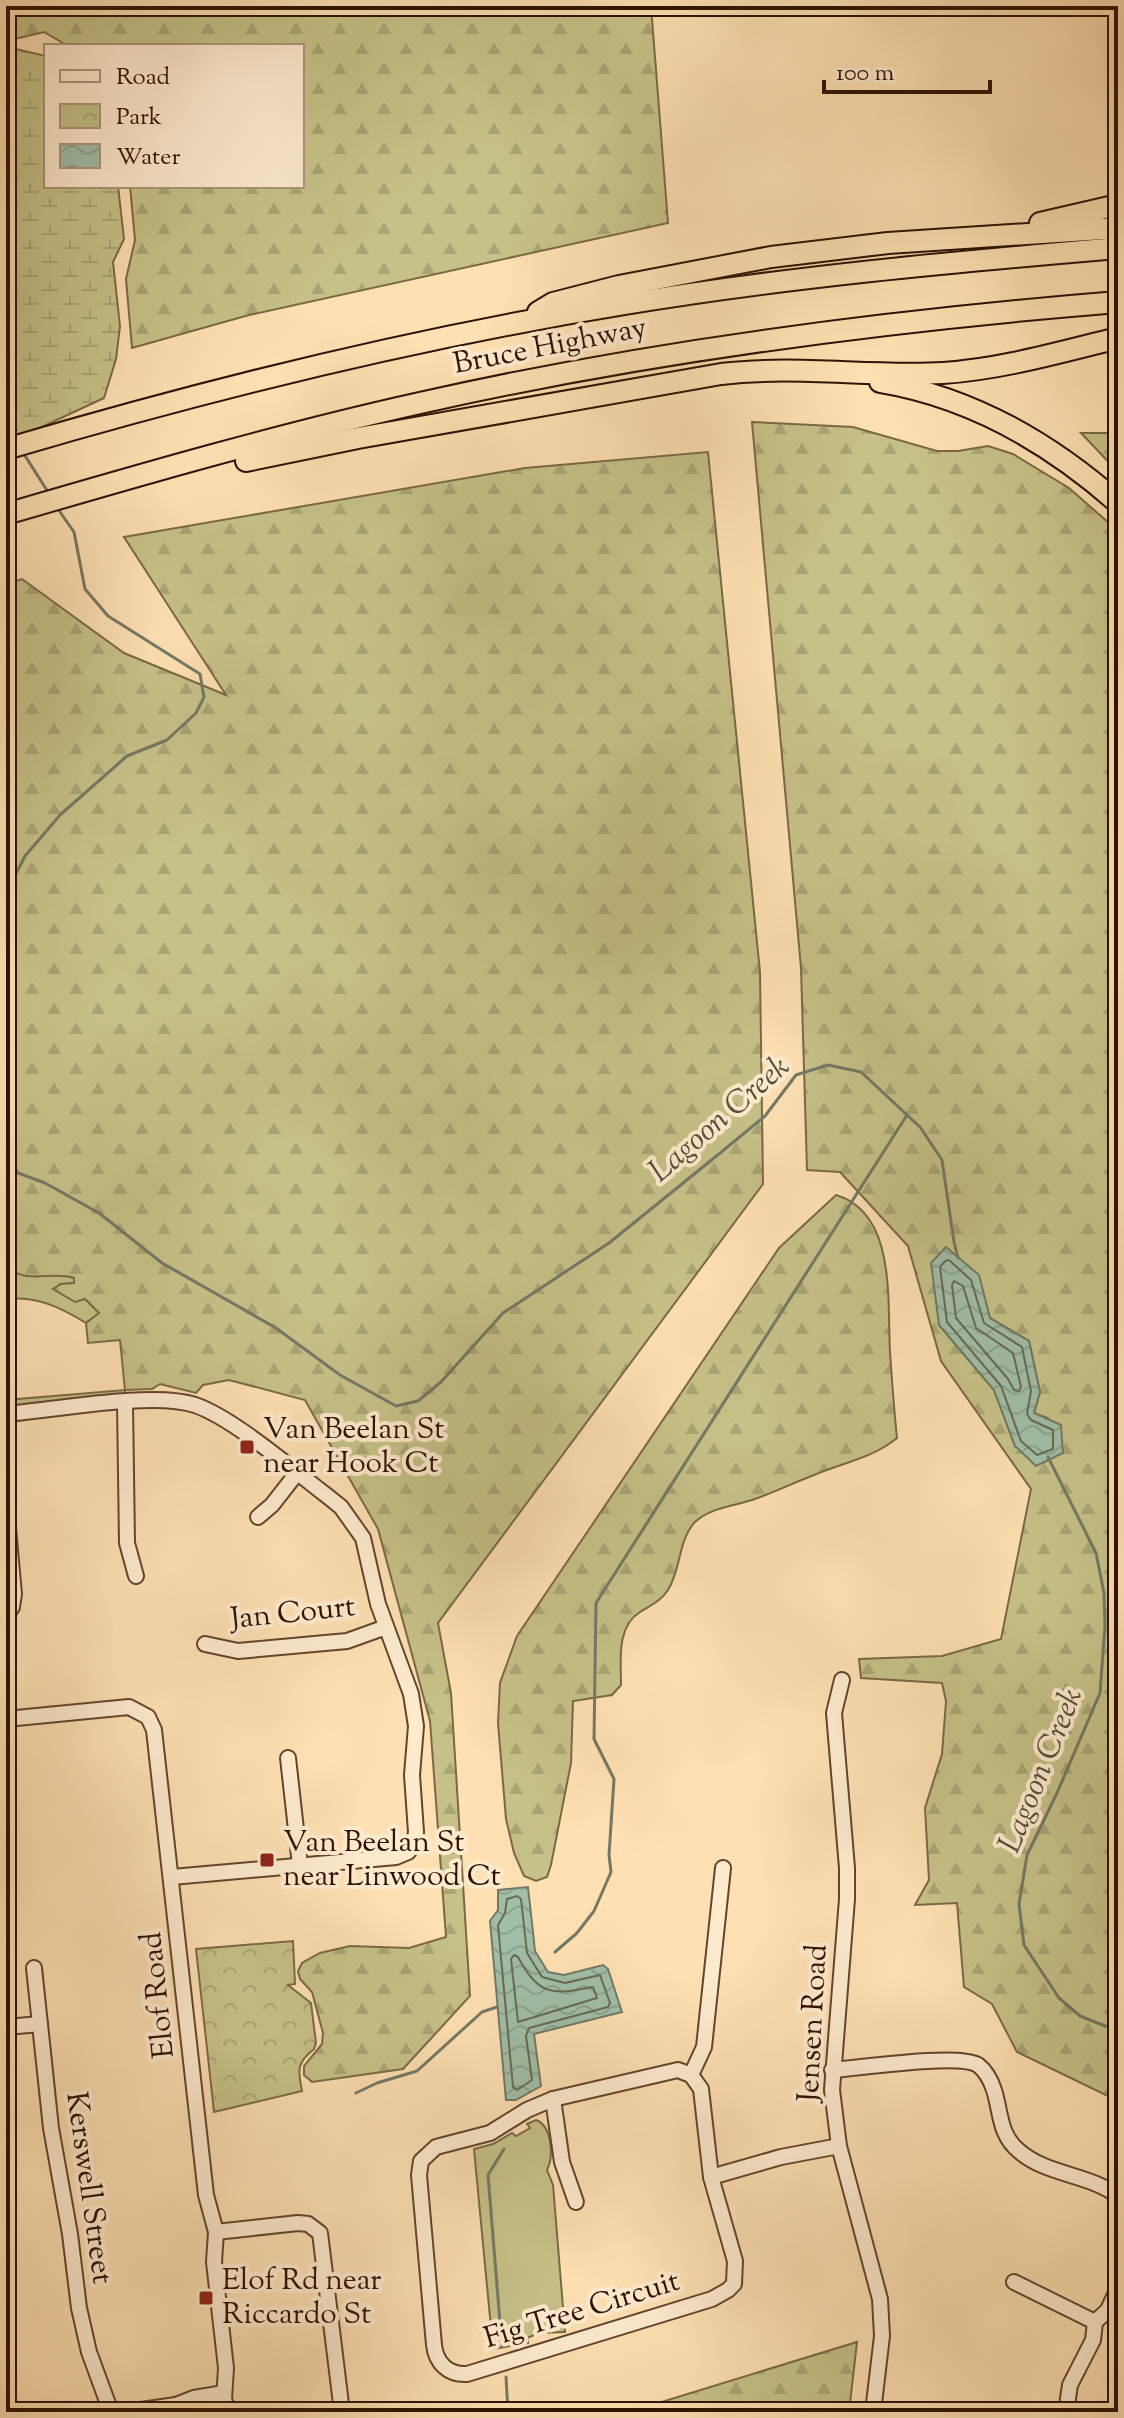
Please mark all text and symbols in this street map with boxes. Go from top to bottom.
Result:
legend [44,44,304,188]
scale bar [824,44,990,94]
text: 100 m [836,57,894,91]
text: Road [116,61,170,95]
text: Park [116,101,162,135]
text: Water [116,141,180,175]
street label: Bruce Highway [450,307,650,387]
water label: Lagoon Creek [639,1046,801,1194]
place label: Van Beelan St near Hook Ct [263,1409,445,1486]
marker: Van Beelan St near Hook Ct [238,1438,256,1456]
street label: Jan Court [227,1586,358,1642]
water label: Lagoon Creek [988,1682,1096,1860]
place label: Van Beelan St near Linwood Ct [283,1822,501,1899]
marker: Van Beelan St near Linwood Ct [258,1851,276,1869]
street label: Elof Road [131,1930,187,2060]
street label: Jensen Road [788,1943,840,2105]
street label: Kerswell Street [53,2089,123,2287]
place label: Elof Rd near Riccardo St [222,2260,381,2337]
street label: Fig Tree Circuit [479,2261,685,2361]
marker: Elof Rd near Riccardo St [197,2289,215,2307]

